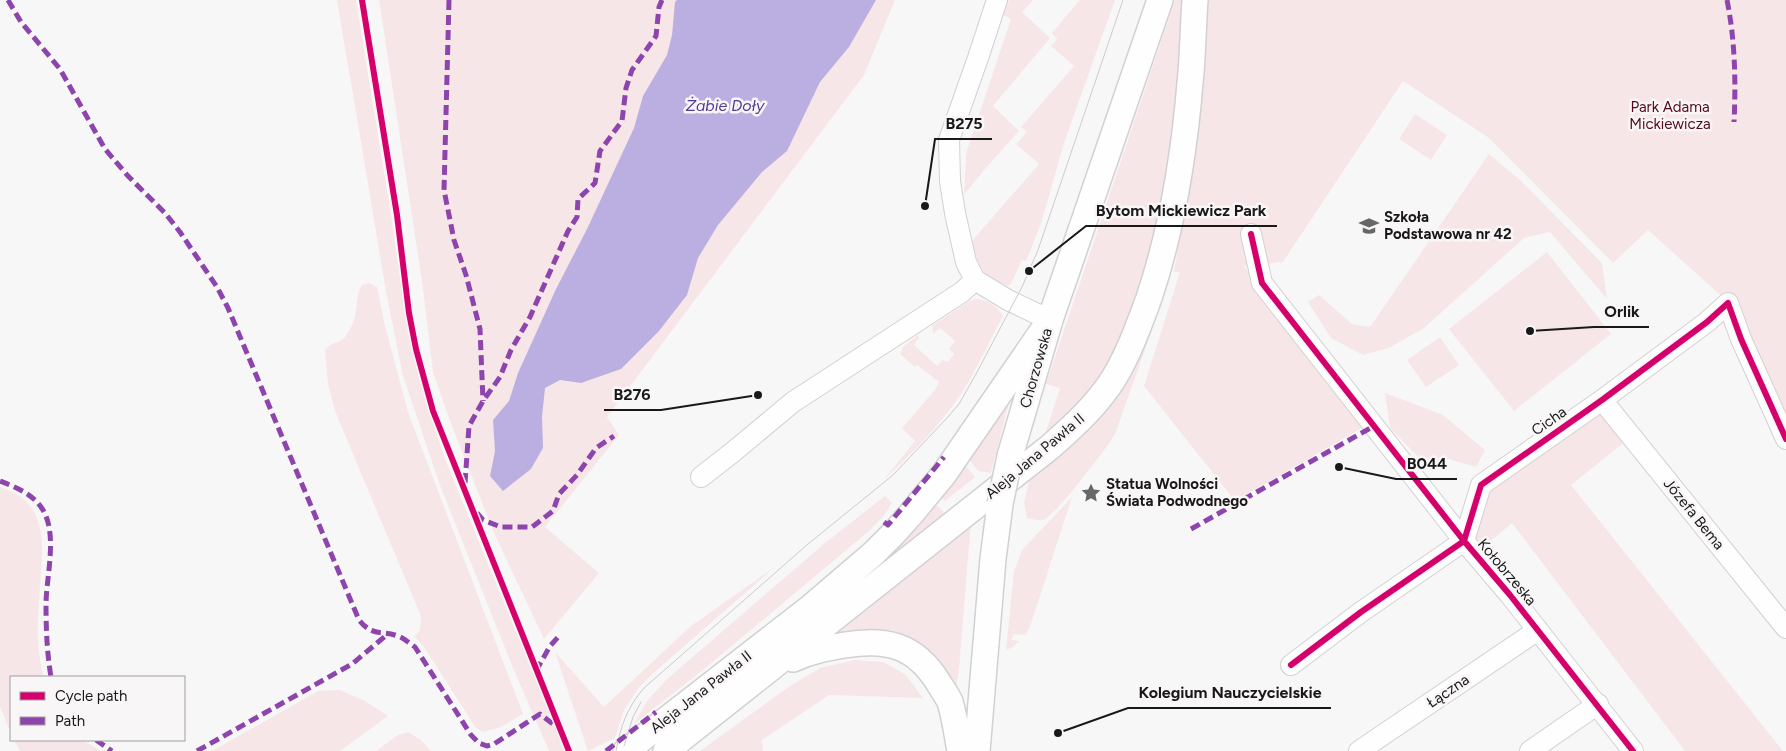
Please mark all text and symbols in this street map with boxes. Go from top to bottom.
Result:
water label: Żabie Doły [686,96,765,115]
park label: Park Adama Mickiewicza [1629,98,1711,133]
callout: B275 [935,108,992,139]
text: B275 [945,114,983,133]
callout: Bytom Mickiewicz Park [1086,195,1277,226]
text: Bytom Mickiewicz Park [1096,201,1267,220]
place label: Szkoła Podstawowa nr 42 [1384,208,1512,243]
school or university icon: Szkoła Podstawowa nr 42 [1358,215,1380,237]
callout: Orlik [1594,296,1649,327]
text: Orlik [1604,302,1640,321]
street label: Chorzowska [1016,326,1056,410]
callout: B276 [604,379,661,410]
text: B276 [613,385,651,404]
street label: Cicha [1528,403,1570,439]
street label: Aleja Jana Pawła II [982,409,1088,503]
callout: B044 [1396,448,1457,479]
text: B044 [1407,454,1447,473]
place label: Statua Wolności Świata Podwodnego [1106,475,1248,510]
street label: Józefa Bema [1660,475,1728,553]
place icon: Statua Wolności Świata Podwodnego [1080,482,1102,504]
street label: Kołobrzeska [1474,535,1540,609]
street label: Aleja Jana Pawła II [647,647,755,737]
street label: Łączna [1424,670,1472,712]
legend [10,676,185,741]
callout: Kolegium Nauczycielskie [1128,677,1331,708]
text: Kolegium Nauczycielskie [1138,683,1322,702]
text: Cycle path [55,687,127,705]
text: Path [55,712,85,730]

